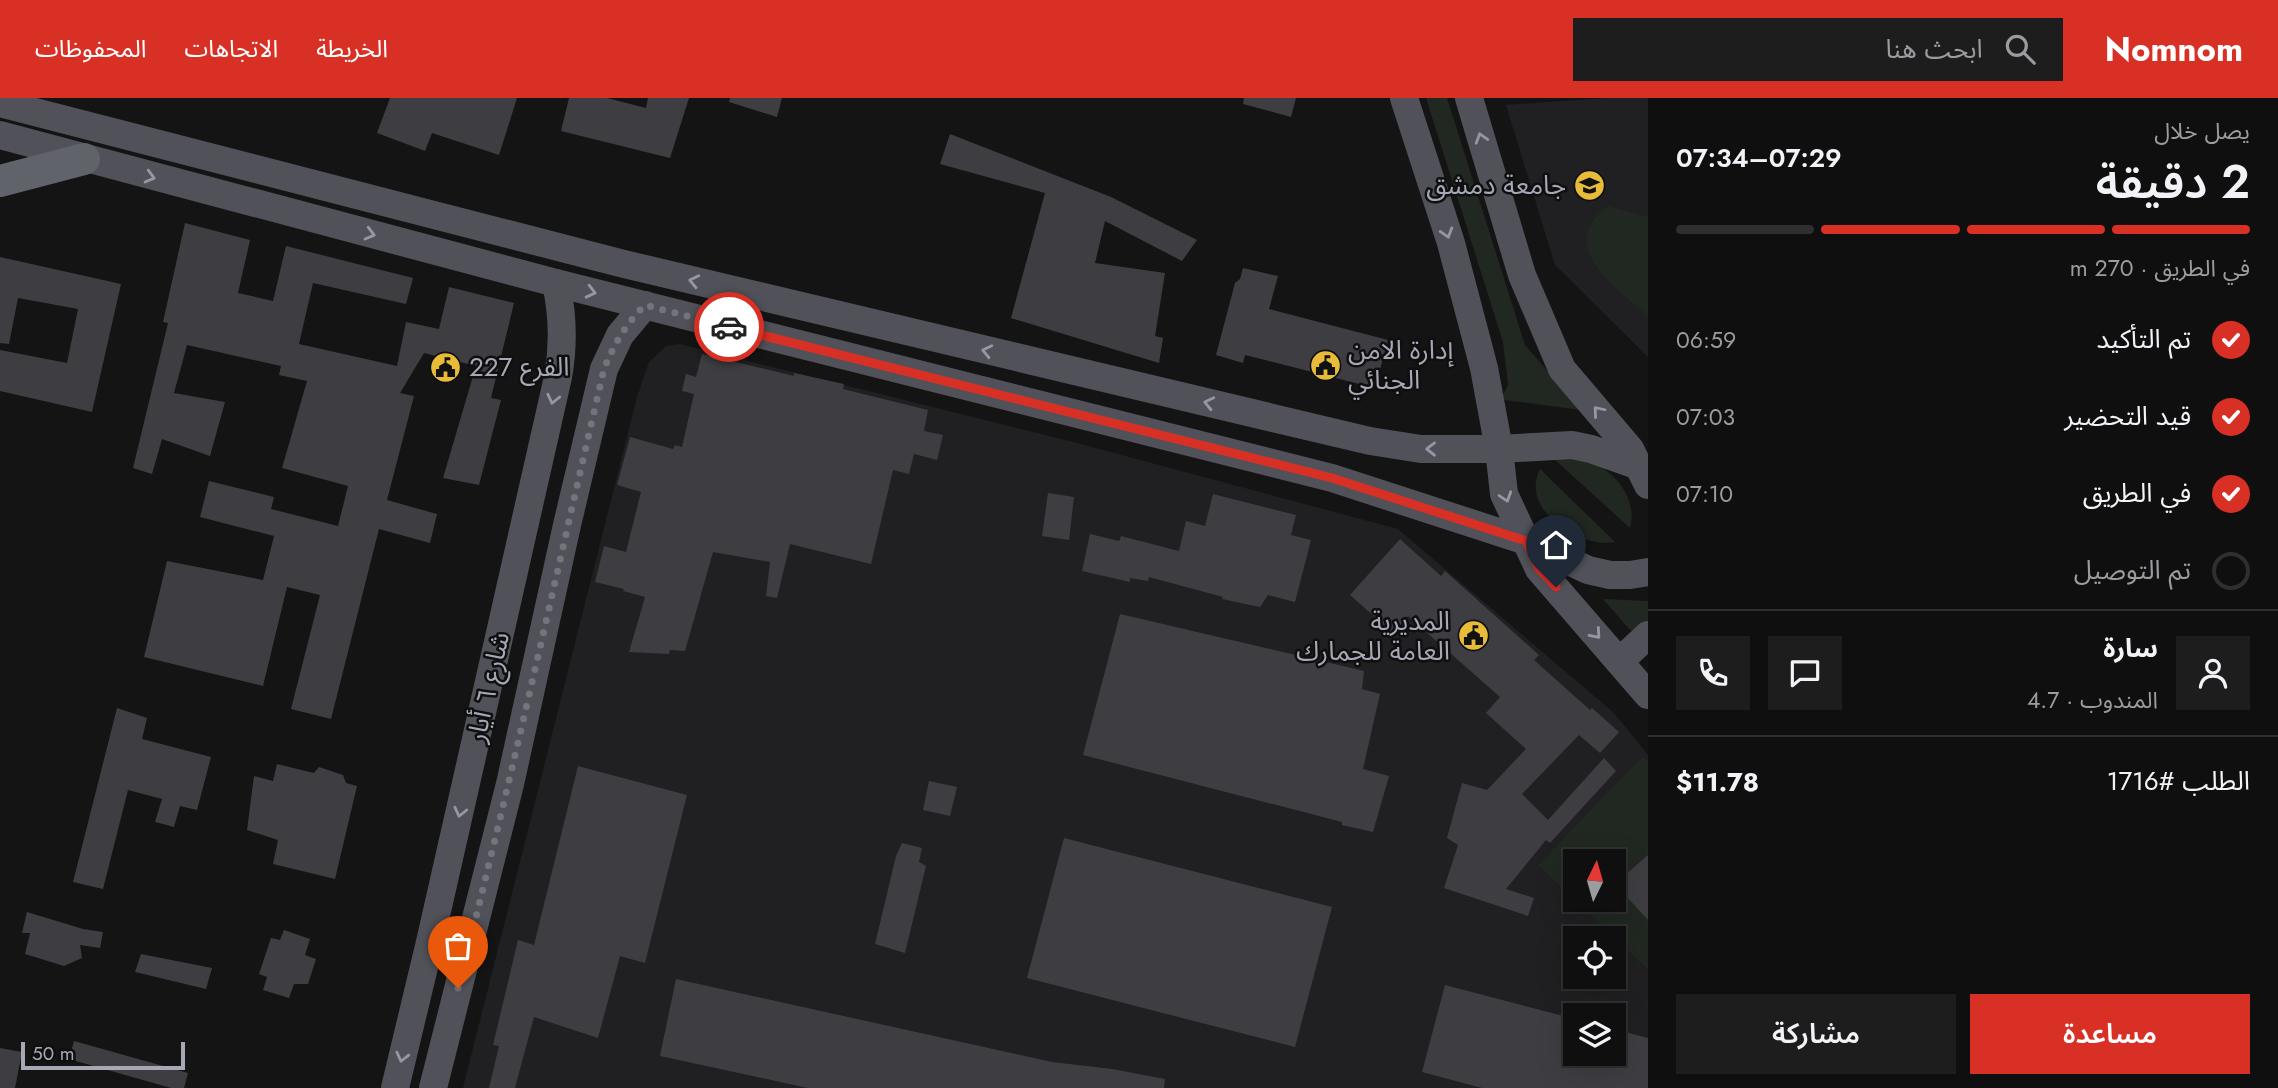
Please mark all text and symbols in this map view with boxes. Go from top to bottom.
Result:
search box [1573,18,2063,81]
text: Nomnom [2105,26,2243,73]
text: ابحث هنا [1885,30,1983,68]
icon: search [2001,30,2039,68]
text: المحفوظات [35,31,146,66]
text: الاتجاهات [184,31,278,66]
text: الخريطة [316,31,388,66]
text: يصل خلال [2154,114,2250,148]
one-way arrow [1474,132,1489,144]
text: 07:29–07:34 [1676,139,1842,177]
text: 2 دقيقة [2096,149,2250,215]
place label: جامعة دمشق [1426,166,1566,204]
one-way arrow [144,168,156,183]
school or university icon: جامعة دمشق [1572,168,1606,202]
one-way arrow [364,226,376,240]
one-way arrow [1439,227,1454,239]
text: في الطريق · 270 m [2070,251,2250,285]
one-way arrow [688,275,700,290]
one-way arrow [584,284,596,298]
courier [694,292,764,362]
icon: car [710,308,748,346]
text: تم التأكيد [2096,320,2191,358]
icon: check [2212,321,2250,359]
text: 06:59 [1676,323,1736,357]
place label: إدارة الامن الجنائي [1348,331,1454,400]
one-way arrow [981,344,993,359]
place label: الفرع 227 [469,348,569,386]
public building icon: إدارة الامن الجنائي [1308,348,1342,382]
public building icon: الفرع 227 [429,350,463,384]
one-way arrow [547,393,561,405]
one-way arrow [1203,397,1215,411]
text: قيد التحضير [2064,397,2191,435]
icon: check [2212,398,2250,436]
text: 07:03 [1676,400,1735,434]
one-way arrow [1594,407,1606,420]
one-way arrow [1425,441,1436,457]
text: في الطريق [2083,474,2191,512]
icon: check [2212,475,2250,513]
text: 07:10 [1676,477,1733,511]
one-way arrow [1498,490,1513,502]
pin [1526,515,1586,587]
icon: home [1537,526,1575,564]
text: تم التوصيل [2074,551,2191,589]
place label: المديرية العامة للجمارك [1296,602,1450,670]
public building icon: المديرية العامة للجمارك [1456,619,1490,653]
one-way arrow [1588,626,1600,639]
street label: شارع ٦ أيار [457,628,519,747]
text: سارة [2103,629,2158,667]
button: phone [1676,636,1750,710]
button: chat [1768,636,1842,710]
button: person [2176,636,2250,710]
text: المندوب · 4.7 [2027,683,2158,717]
text: الطلب #1716 [2107,762,2250,800]
text: $11.78 [1676,763,1759,801]
one-way arrow [454,806,468,818]
north arrow [1563,849,1626,912]
map controls [1563,849,1626,1066]
pin [428,916,488,988]
button: locate [1563,926,1626,989]
icon: bag [439,927,477,965]
button: مشاركة [1676,994,1956,1074]
button: مساعدة [1970,994,2250,1074]
button: layers [1563,1003,1626,1066]
scale bar [21,1039,186,1071]
text: 50 m [32,1040,75,1067]
one-way arrow [396,1051,410,1063]

